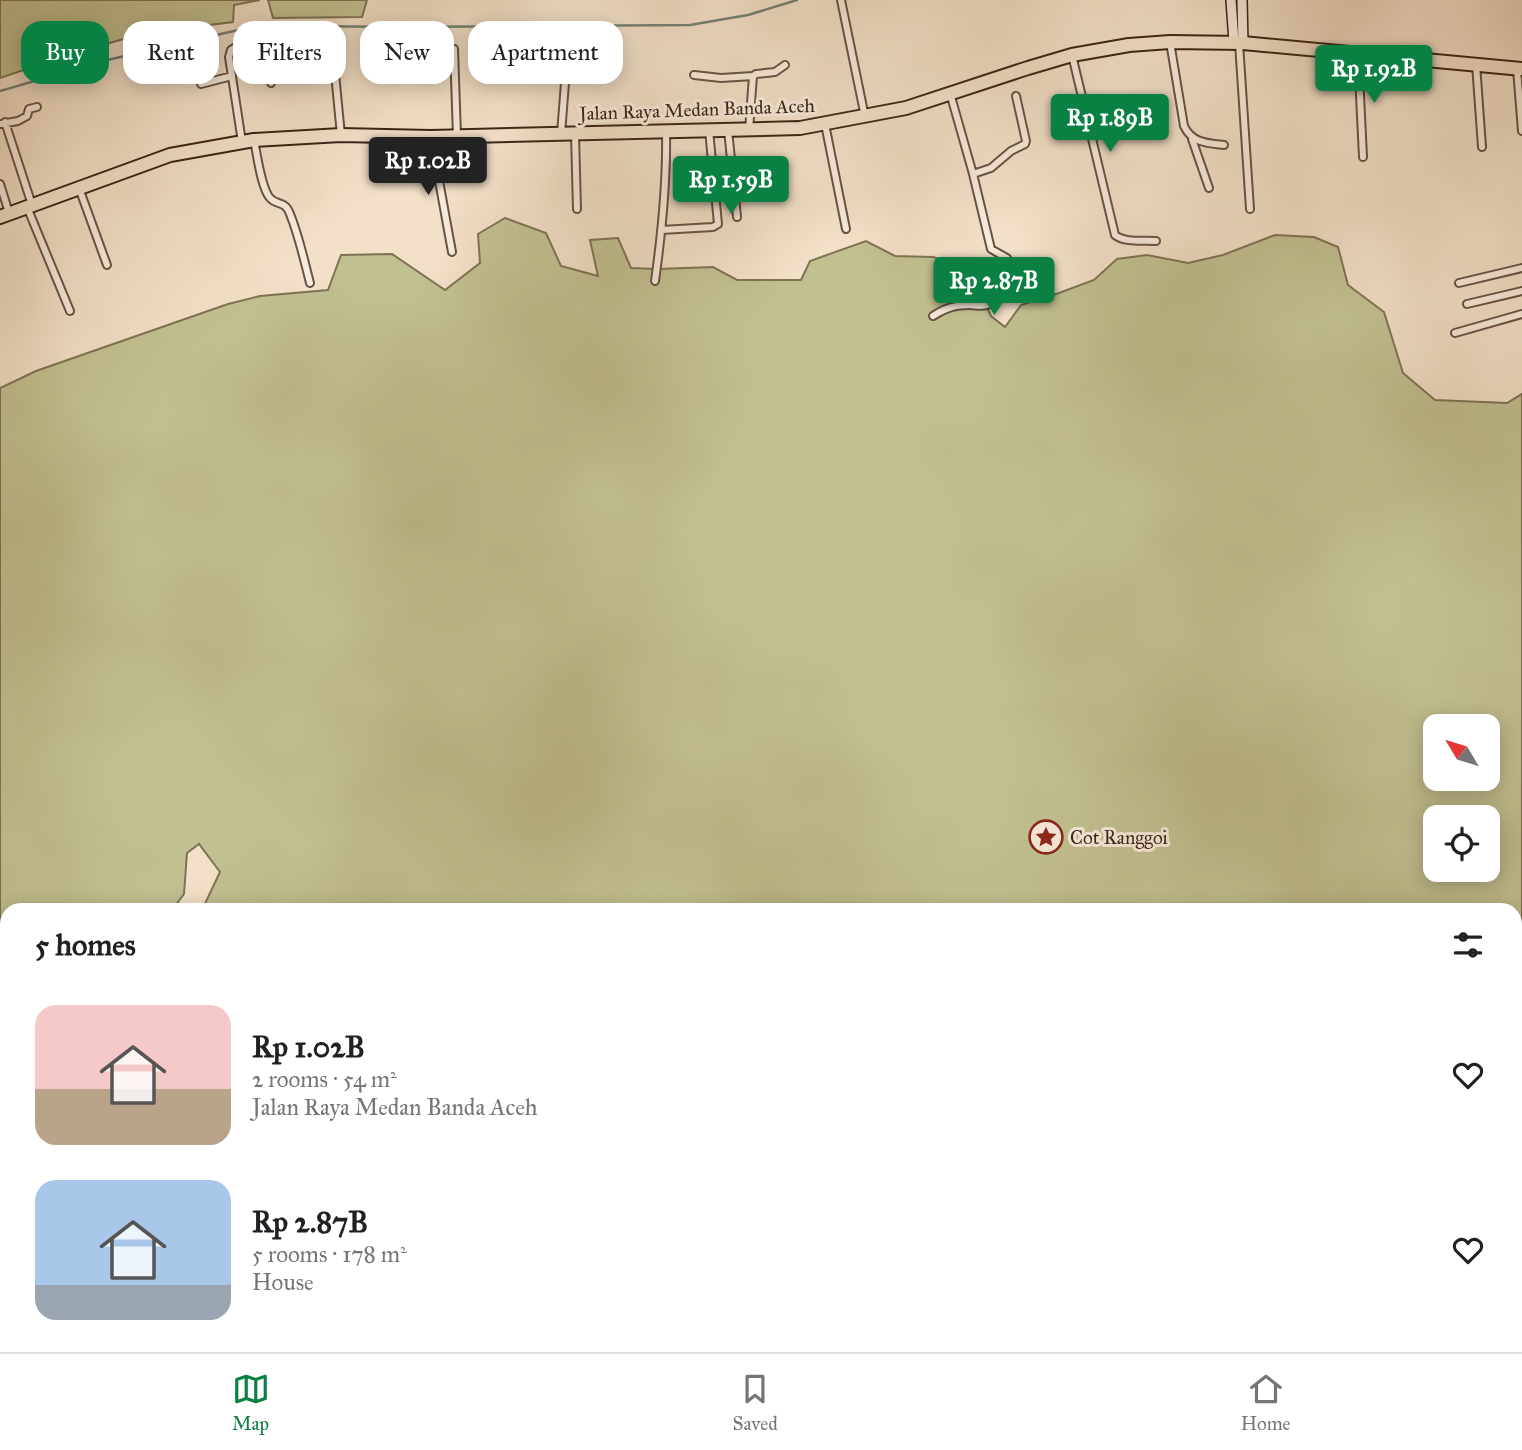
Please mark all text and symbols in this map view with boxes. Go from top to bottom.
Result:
chip: Buy [21,21,109,84]
chip: Rent [123,21,219,84]
chip: Filters [233,21,346,84]
chip: New [360,21,454,84]
chip: Apartment [468,21,623,84]
pin: Rp 1.92B [1302,46,1446,105]
text: Rp 1.92B [1331,54,1417,82]
street label: Jalan Raya Medan Banda Aceh [577,94,816,126]
pin: Rp 1.89B [1038,94,1182,154]
text: Rp 1.89B [1067,103,1153,131]
pin: Rp 1.02B [356,138,500,197]
text: Rp 1.02B [385,146,471,174]
pin: Rp 1.59B [659,156,803,216]
text: Rp 1.59B [689,165,773,193]
pin: Rp 2.87B [922,258,1066,317]
text: Rp 2.87B [950,266,1038,294]
north arrow [1423,714,1500,791]
map controls [1423,714,1500,882]
button: locate [1423,805,1500,882]
place icon: Cot Ranggoi [1027,818,1065,856]
place label: Cot Ranggoi [1070,826,1168,850]
icon: filters [1449,926,1487,964]
text: 5 homes [35,927,136,963]
text: Rp 1.02B [252,1029,365,1065]
icon: home [91,1033,175,1117]
icon: heart [1449,1056,1487,1094]
text: 2 rooms · 54 m² [252,1065,397,1093]
text: Jalan Raya Medan Banda Aceh [252,1093,537,1121]
text: Rp 2.87B [252,1204,368,1240]
icon: home [91,1208,175,1292]
icon: heart [1449,1231,1487,1269]
text: 5 rooms · 178 m² [252,1240,407,1268]
text: House [252,1268,314,1296]
tab: Map [232,1370,270,1435]
tab: Saved [733,1370,778,1435]
tab: Home [1241,1370,1290,1435]

